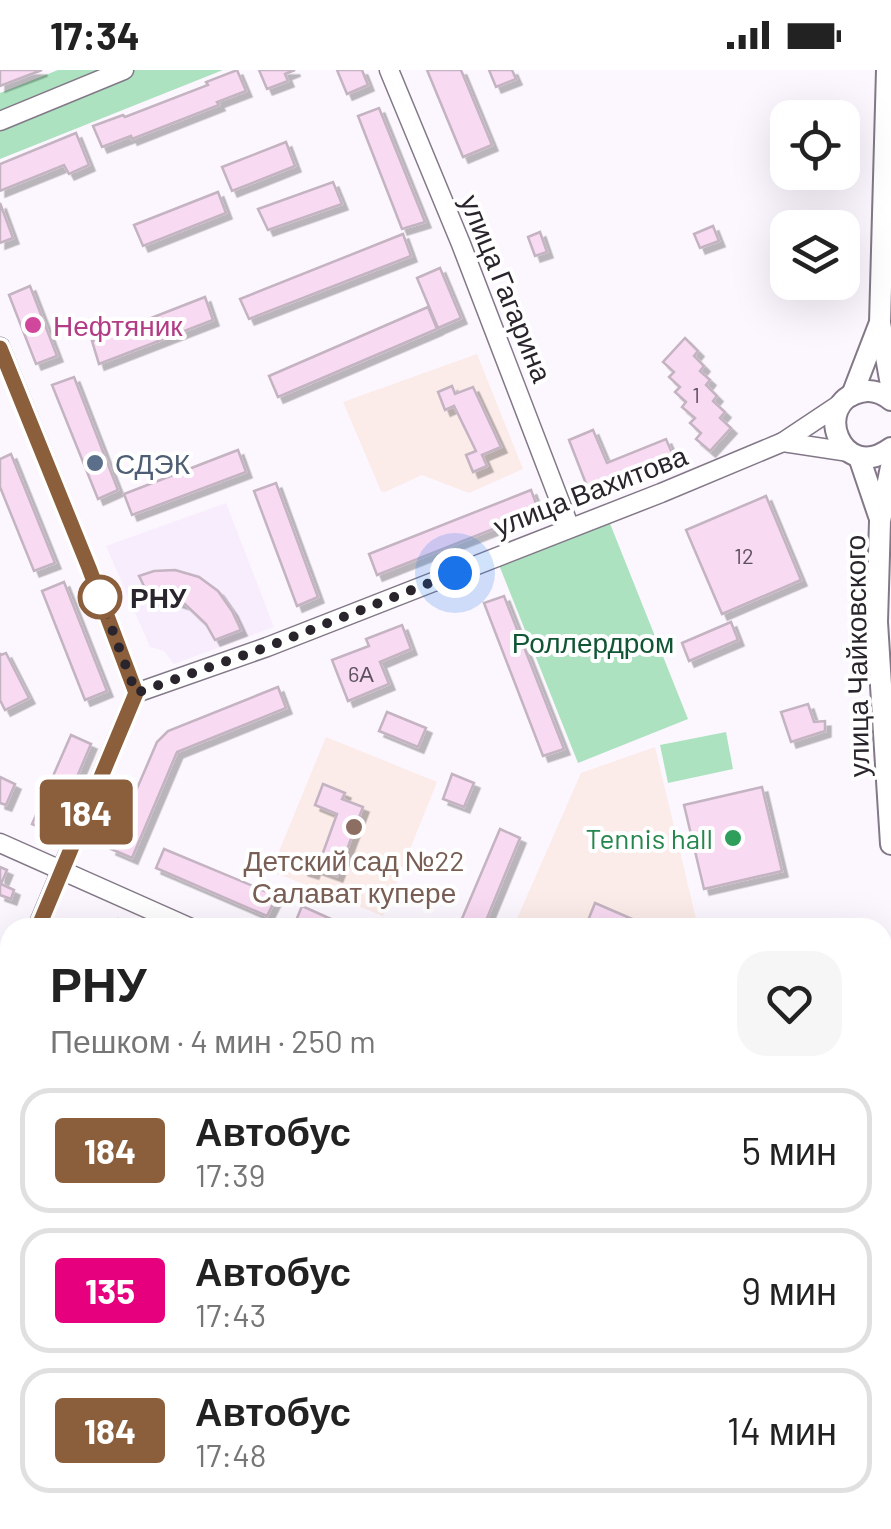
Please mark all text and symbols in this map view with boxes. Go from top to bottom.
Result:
text: 17:34 [50,12,140,58]
map controls [770,100,860,300]
button: locate [770,100,860,190]
street label: улица Гагарина [454,189,560,387]
button: layers [770,210,860,300]
place label: Нефтяник [53,308,183,342]
marker: Нефтяник [22,314,44,336]
house number: 1 [692,381,700,407]
street label: улица Вахитова [488,437,692,543]
place label: СДЭК [115,446,191,480]
marker: СДЭК [84,452,106,474]
street label: улица Чайковского [837,534,875,778]
house number: 12 [734,542,754,568]
your location [430,548,480,598]
marker: РНУ [79,576,121,618]
place label: РНУ [130,580,187,614]
park label: Роллердром [512,625,674,659]
house number: 6А [348,660,374,686]
line badge: 184 [28,780,144,844]
text: 184 [60,791,112,833]
marker: Детский сад №22 Салават купере [343,816,365,838]
place label: Tennis hall [585,821,713,855]
marker: Tennis hall [722,827,744,849]
place label: Детский сад №22 Салават купере [244,843,464,909]
button: heart [737,951,842,1056]
text: РНУ [50,954,147,1012]
text: Пешком · 4 мин · 250 m [50,1021,376,1059]
text: Автобус [195,1108,351,1154]
text: 5 мин [742,1127,837,1173]
text: 184 [84,1129,136,1171]
text: 17:39 [195,1155,265,1193]
text: Автобус [195,1248,351,1294]
text: 9 мин [741,1267,837,1313]
text: 135 [85,1269,135,1311]
text: 17:43 [195,1295,266,1333]
text: Автобус [195,1388,351,1434]
text: 14 мин [727,1407,837,1453]
text: 184 [84,1409,136,1451]
text: 17:48 [195,1435,267,1473]

